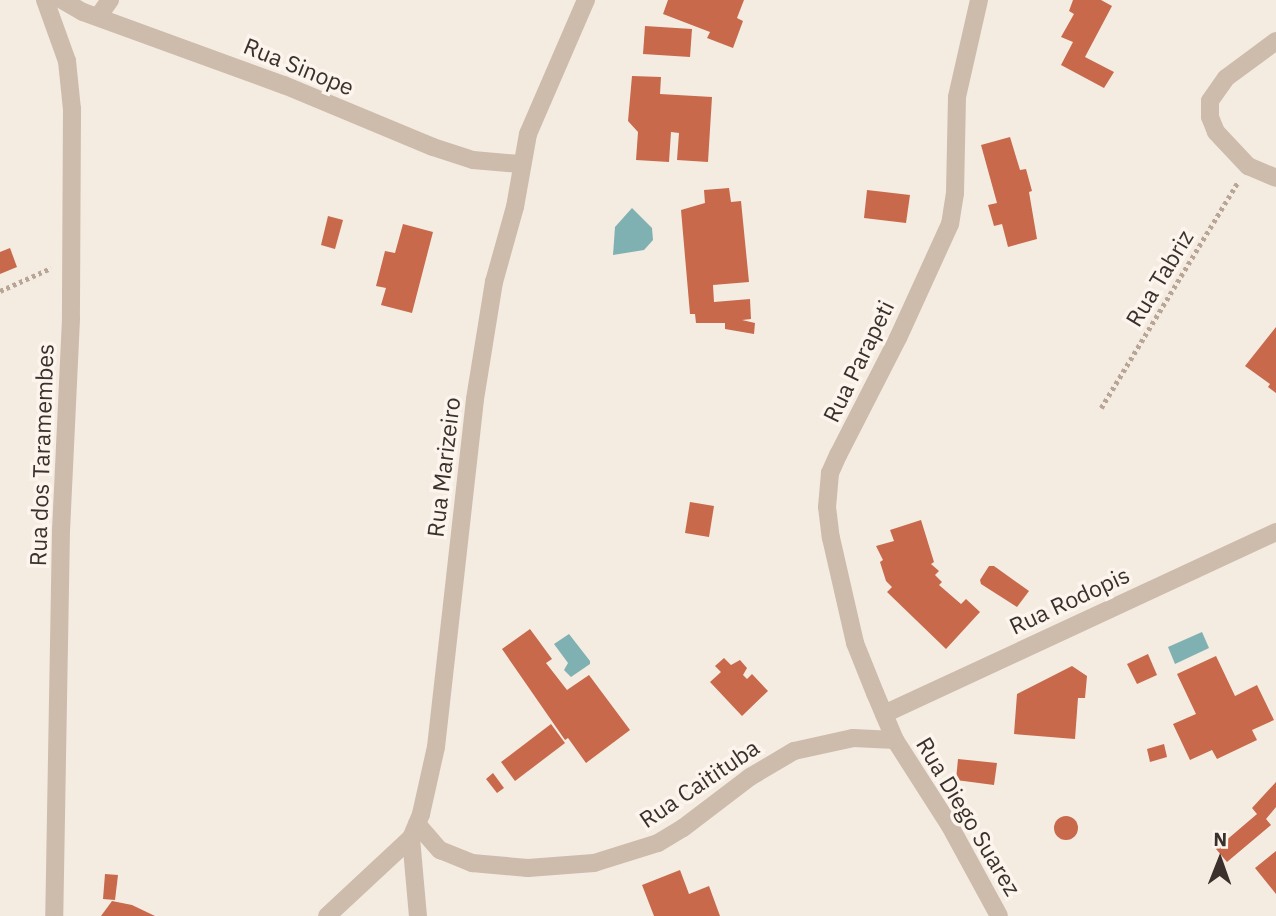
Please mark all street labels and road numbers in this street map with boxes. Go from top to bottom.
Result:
street label: Rua Sinope [240,31,358,101]
street label: Rua Tabriz [1119,225,1199,331]
street label: Rua Parapeti [817,296,899,426]
street label: Rua dos Taramembes [23,343,59,567]
street label: Rua Marizeiro [421,396,465,538]
street label: Rua Rodopis [1005,560,1133,640]
street label: Rua Diego Suarez [911,732,1027,900]
street label: Rua Caitituba [634,733,764,833]

